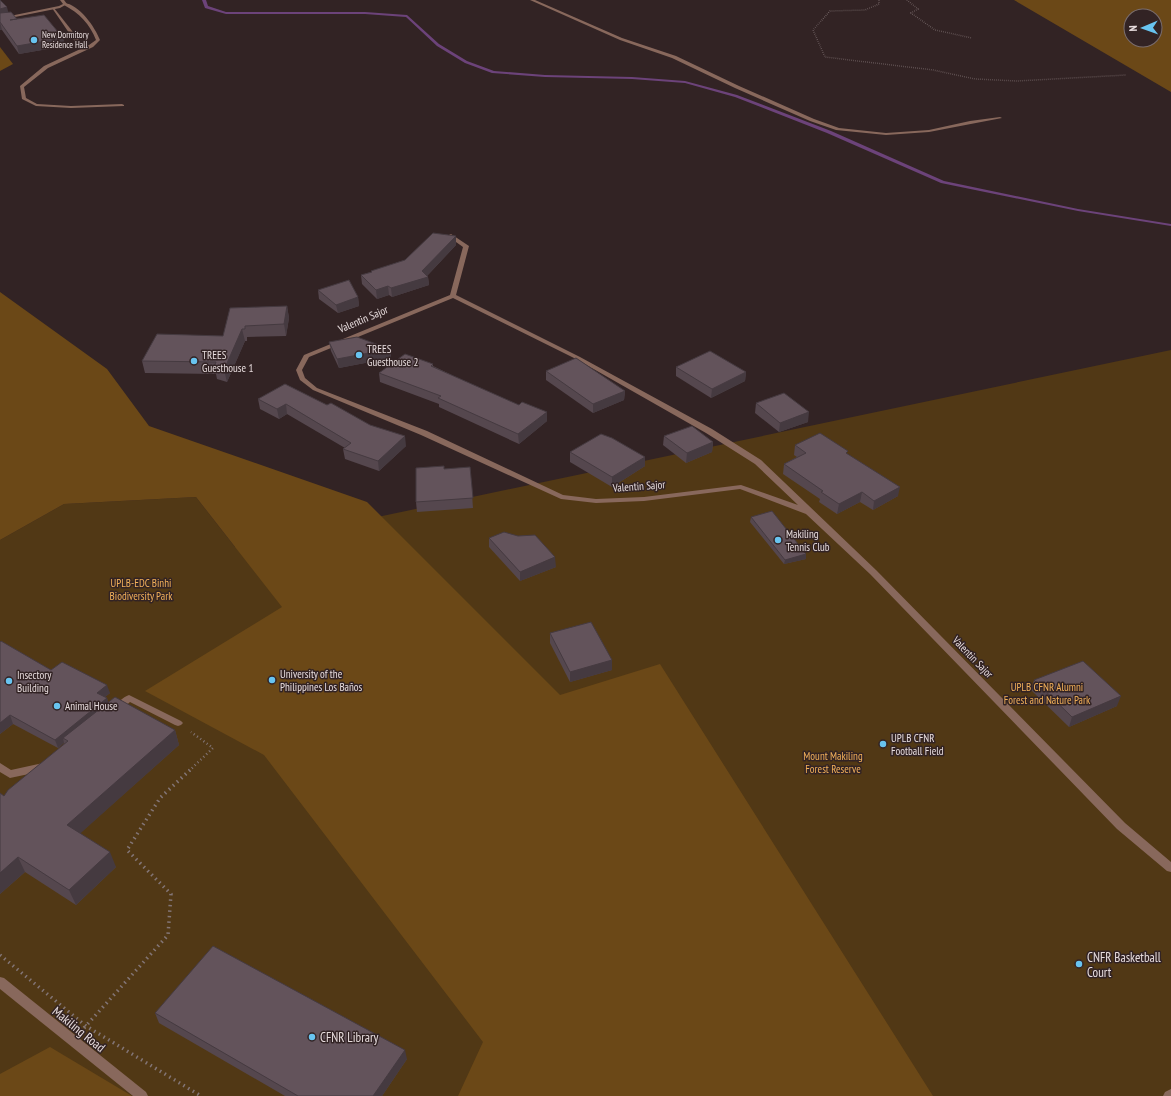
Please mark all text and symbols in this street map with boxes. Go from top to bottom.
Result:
north arrow [1123,8,1163,48]
text: N [1126,25,1140,32]
place label: New Dormitory Residence Hall [42,29,89,50]
marker: New Dormitory Residence Hall [29,35,39,45]
street label: Valentin Sajor [335,302,390,336]
place label: TREES Guesthouse 2 [367,342,418,369]
place label: TREES Guesthouse 1 [202,348,253,375]
marker: TREES Guesthouse 2 [354,350,364,360]
marker: TREES Guesthouse 1 [189,356,199,366]
street label: Valentin Sajor [611,477,666,495]
place label: Makiling Tennis Club [786,527,830,554]
marker: Makiling Tennis Club [773,535,783,545]
park label: UPLB-EDC Binhi Biodiversity Park [110,576,173,603]
street label: Valentin Sajor [949,632,996,681]
place label: University of the Philippines Los Baños [280,667,363,694]
place label: Insectory Building [17,668,52,695]
marker: University of the Philippines Los Baños [267,675,277,685]
marker: Insectory Building [4,676,14,686]
park label: UPLB CFNR Alumni Forest and Nature Park [1004,680,1091,707]
place label: Animal House [65,699,118,713]
marker: Animal House [52,701,62,711]
place label: UPLB CFNR Football Field [891,731,944,758]
marker: UPLB CFNR Football Field [878,739,888,749]
park label: Mount Makiling Forest Reserve [803,749,863,776]
place label: CNFR Basketball Court [1087,949,1161,981]
marker: CNFR Basketball Court [1074,959,1084,969]
street label: Makiling Road [49,1003,109,1056]
place label: CFNR Library [320,1029,378,1046]
marker: CFNR Library [307,1032,317,1042]

